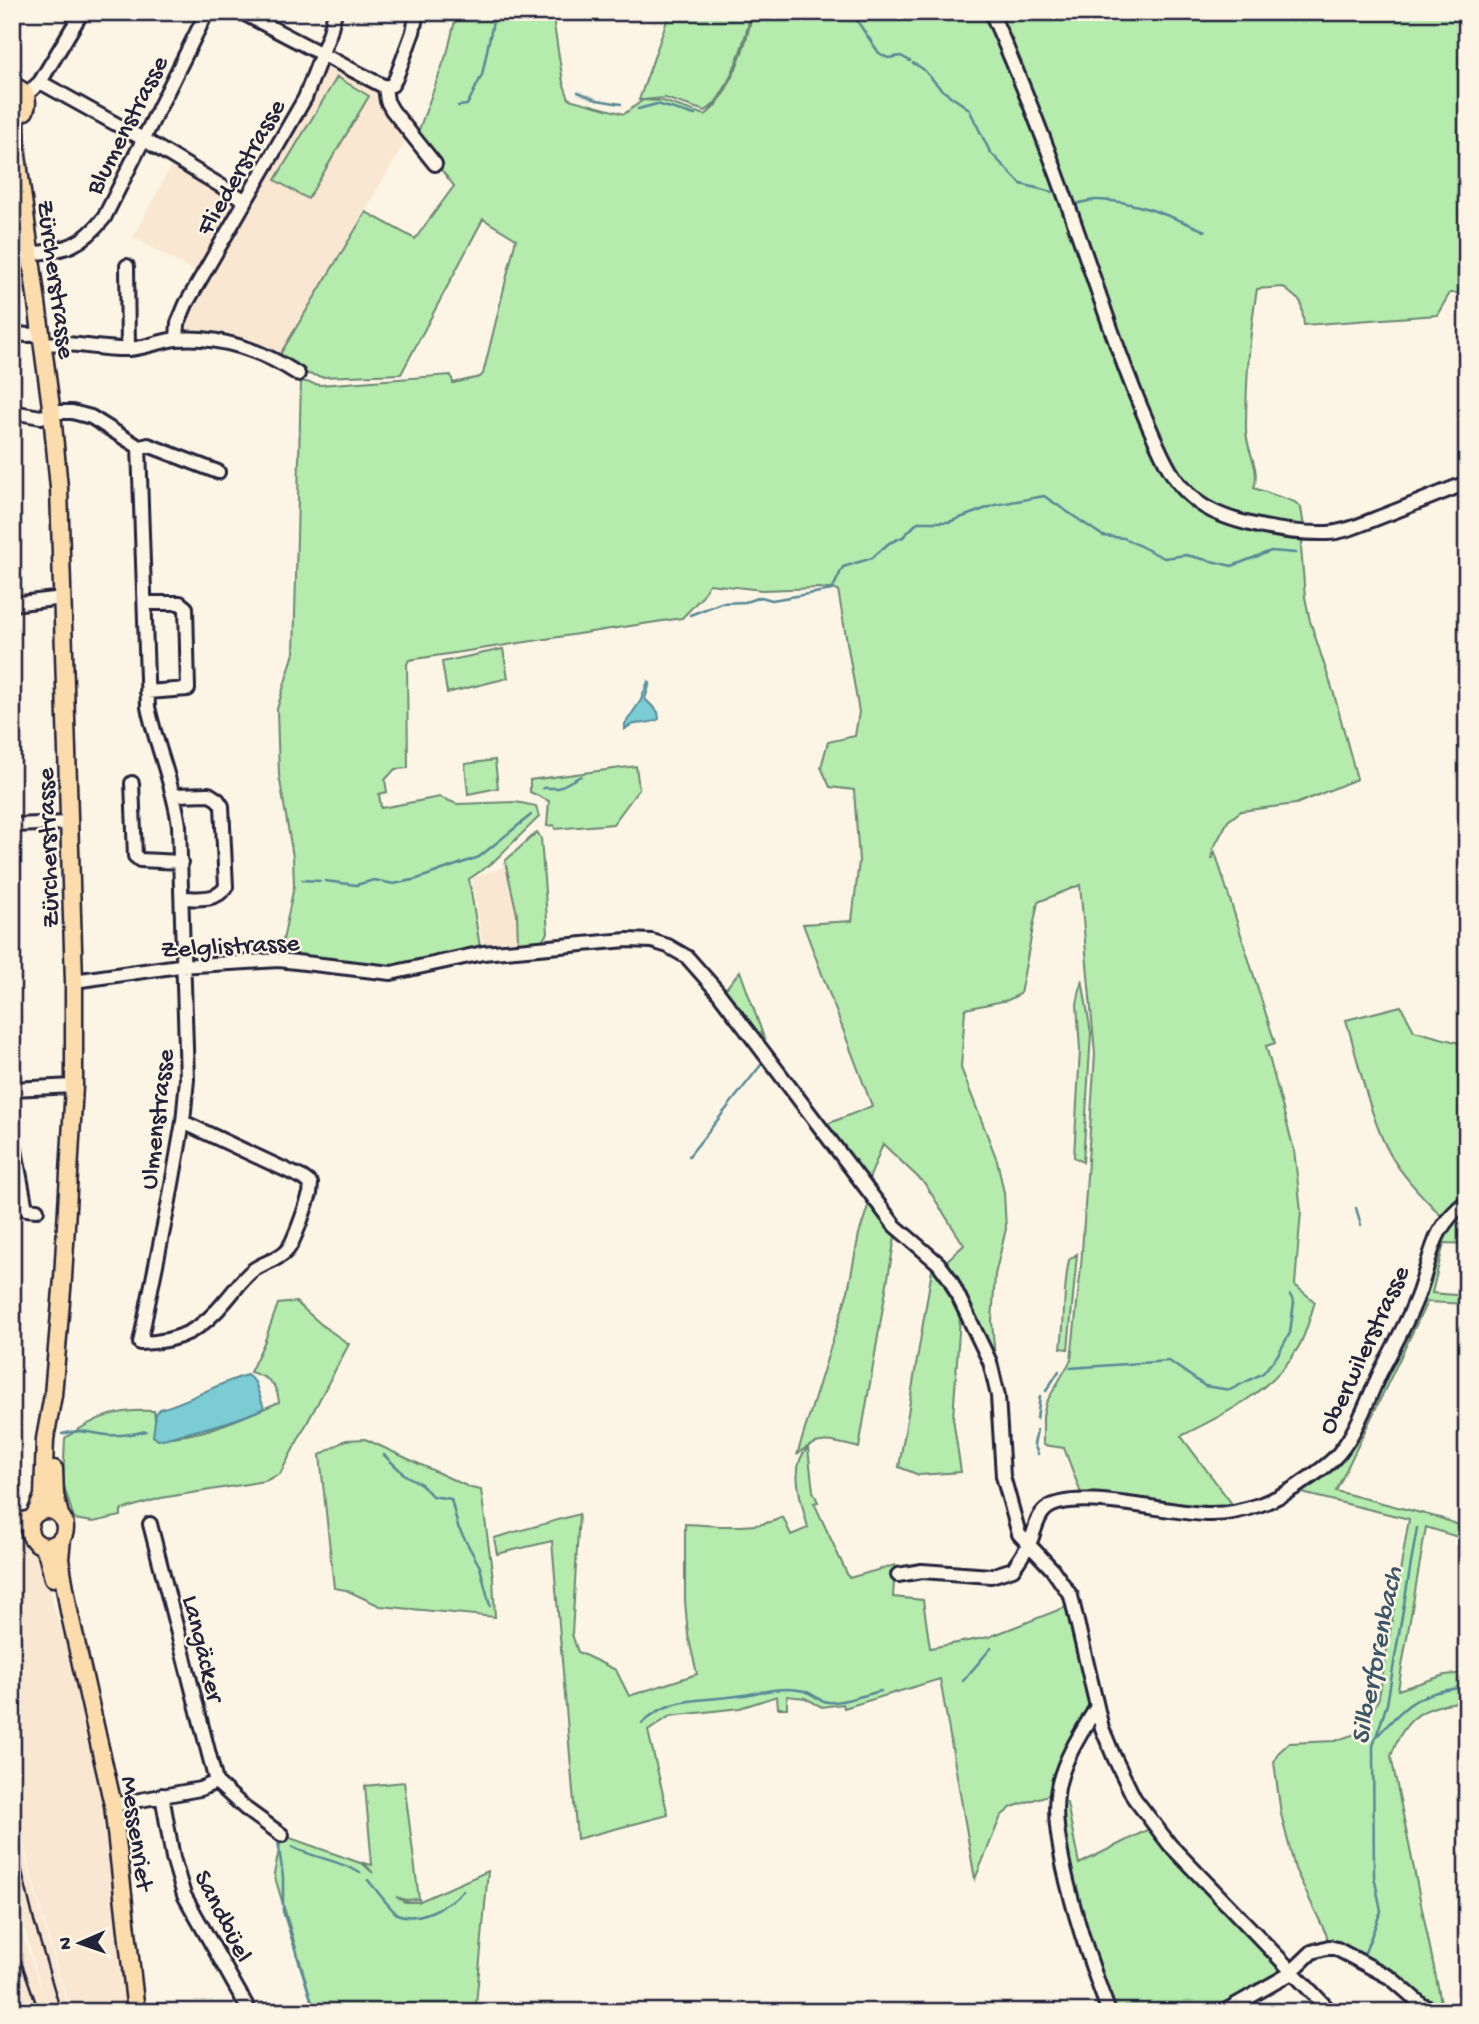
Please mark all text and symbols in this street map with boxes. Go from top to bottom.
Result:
street label: Blumenstrasse [80,51,178,202]
street label: Fliederstrasse [191,94,295,243]
street label: Zürcherstrasse [27,198,80,362]
street label: Zürcherstrasse [32,767,69,928]
street label: Zelglistrasse [160,929,301,968]
street label: Ulmenstrasse [135,1047,184,1192]
street label: Oberwilerstrasse [1313,1261,1419,1440]
water label: Silberforenbach [1345,1563,1412,1747]
street label: Langäcker [172,1593,229,1708]
street label: Messenriet [111,1774,158,1895]
street label: Sandbüel [185,1866,257,1968]
north arrow [46,1909,116,1979]
text: N [55,1937,78,1950]

